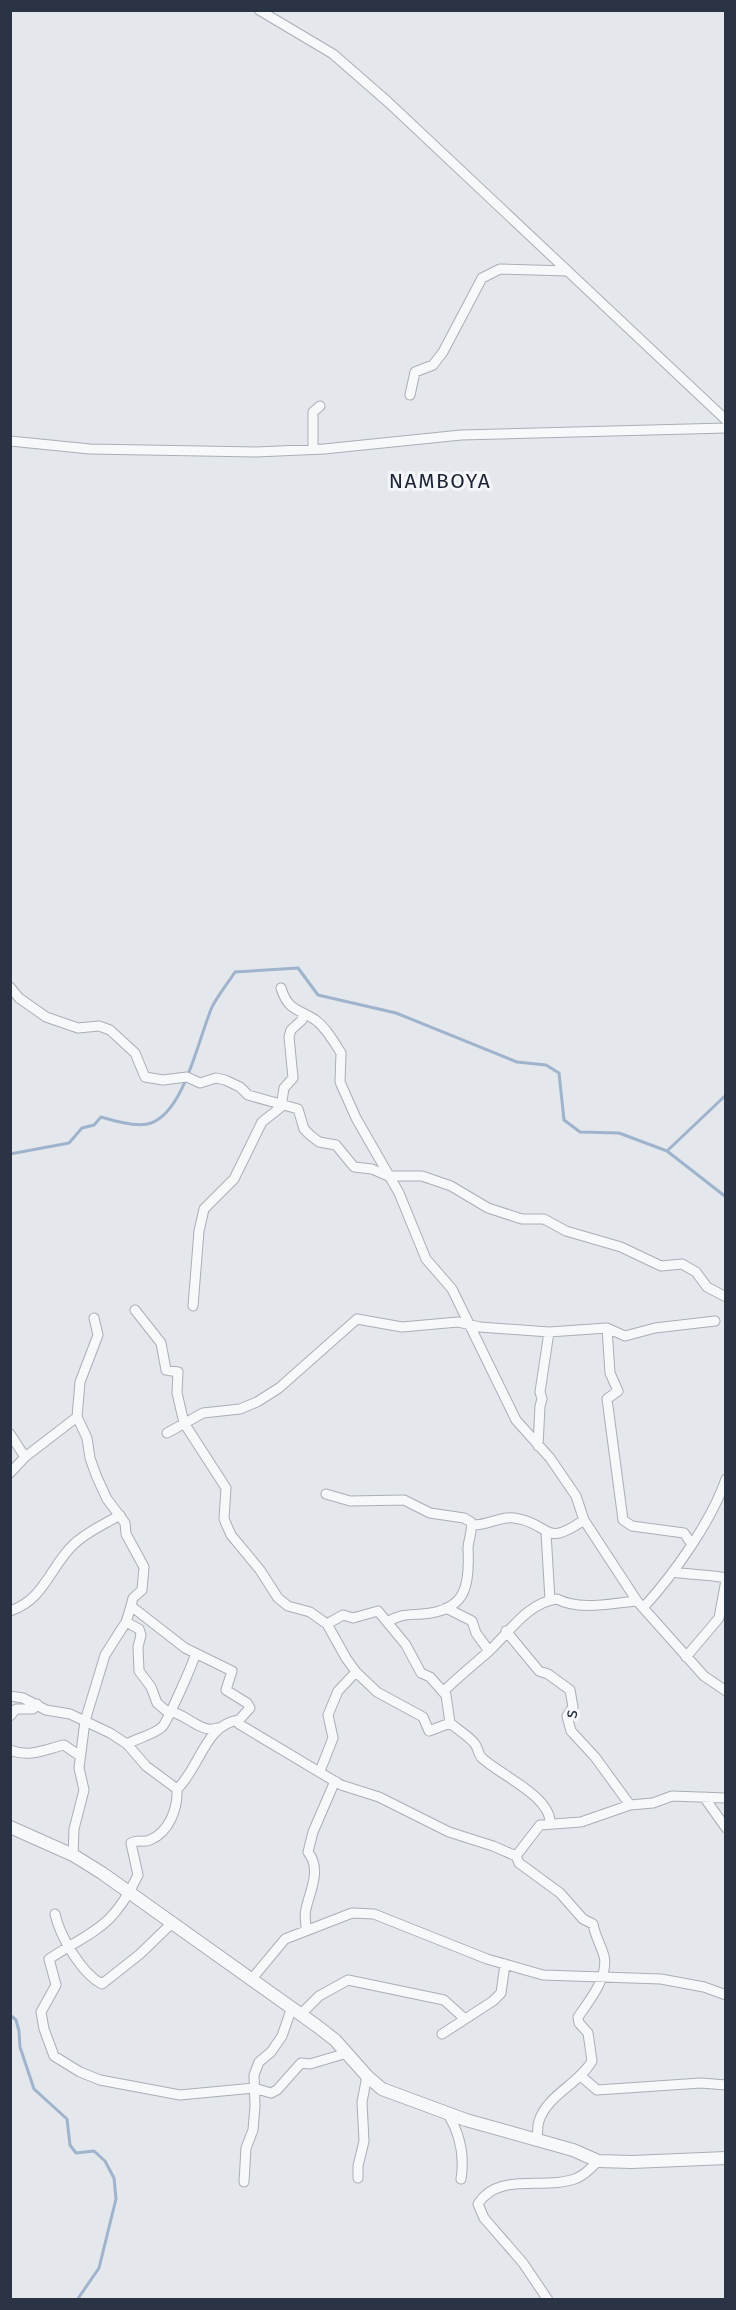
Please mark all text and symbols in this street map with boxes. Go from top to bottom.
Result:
district label: NAMBOYA [389,468,491,494]
street label: s [559,1708,583,1720]

